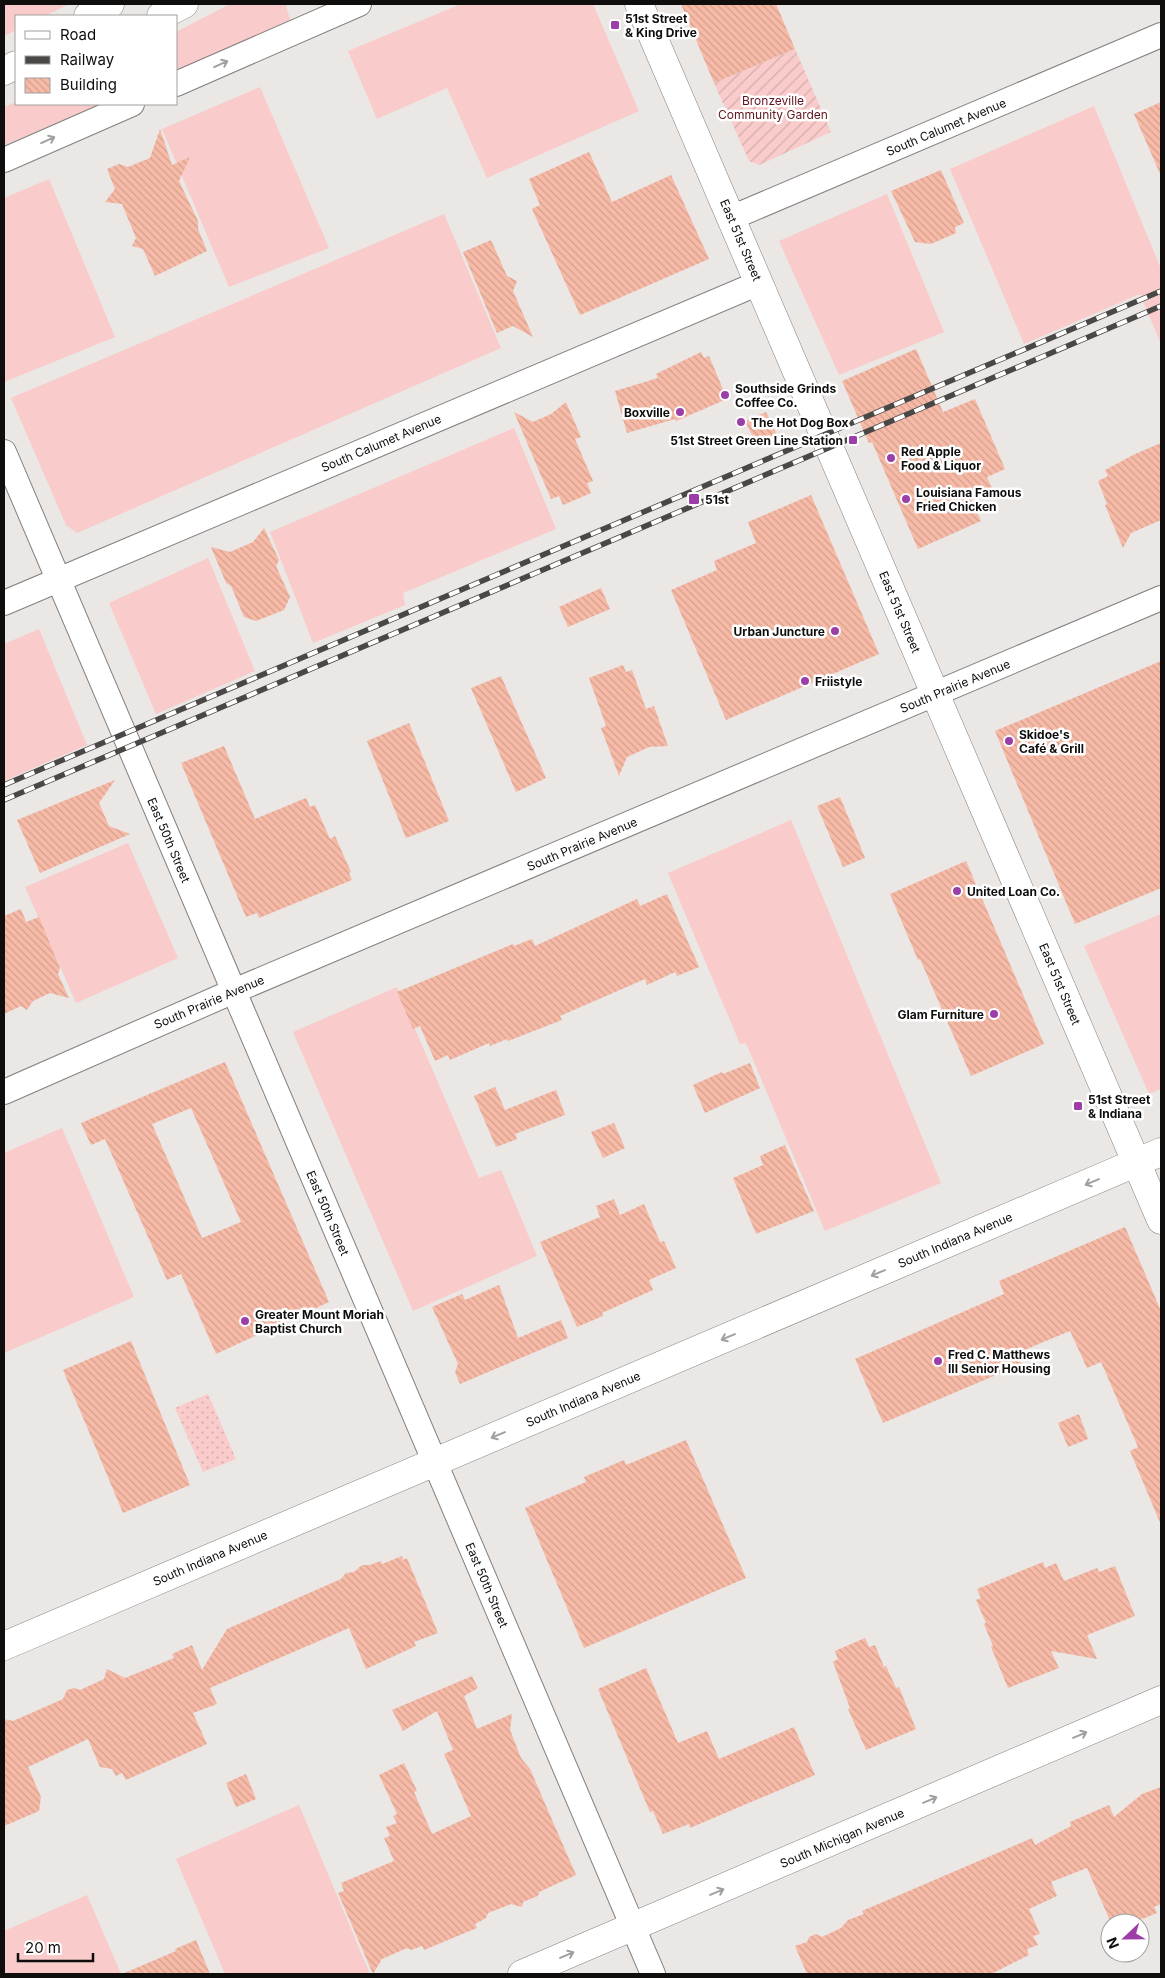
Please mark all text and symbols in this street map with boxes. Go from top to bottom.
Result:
place label: 51st Street & King Drive [625,11,697,40]
legend [15,15,178,105]
marker: 51st Street & King Drive [609,19,621,31]
text: Road [60,25,96,44]
text: Railway [60,50,115,69]
one-way arrow [213,59,228,69]
text: Building [60,75,117,94]
park label: Bronzeville Community Garden [718,93,828,122]
street label: South Calumet Avenue [884,95,1008,159]
one-way arrow [40,135,55,145]
street label: East 51st Street [717,197,765,283]
place label: Southside Grinds Coffee Co. [735,381,836,410]
marker: Southside Grinds Coffee Co. [719,389,731,401]
place label: Boxville [624,405,670,420]
marker: Boxville [674,406,686,418]
street label: South Calumet Avenue [319,411,443,475]
place label: The Hot Dog Box [751,415,849,430]
marker: The Hot Dog Box [735,416,747,428]
place label: 51st Street Green Line Station [670,433,843,448]
marker: 51st Street Green Line Station [847,434,859,446]
place label: Red Apple Food & Liquor [901,444,981,473]
marker: Red Apple Food & Liquor [885,452,897,464]
place label: Louisiana Famous Fried Chicken [916,485,1022,514]
marker: 51st [687,492,701,506]
place label: 51st [705,492,730,507]
marker: Louisiana Famous Fried Chicken [900,493,912,505]
street label: East 51st Street [876,569,924,655]
place label: Urban Juncture [734,624,825,639]
marker: Urban Juncture [829,625,841,637]
street label: South Prairie Avenue [898,656,1012,716]
place label: Friistyle [815,674,862,689]
marker: Friistyle [799,675,811,687]
place label: Skidoe's Café & Grill [1019,727,1084,756]
marker: Skidoe's Café & Grill [1003,735,1015,747]
street label: East 50th Street [144,795,194,885]
street label: South Prairie Avenue [525,814,639,874]
place label: United Loan Co. [967,884,1060,899]
marker: United Loan Co. [951,885,963,897]
street label: East 51st Street [1036,941,1084,1027]
street label: South Prairie Avenue [152,972,266,1032]
place label: Glam Furniture [898,1007,984,1022]
marker: Glam Furniture [988,1008,1000,1020]
place label: 51st Street & Indiana [1088,1092,1151,1121]
marker: 51st Street & Indiana [1072,1100,1084,1112]
street label: East 50th Street [303,1168,353,1258]
one-way arrow [1085,1178,1100,1187]
street label: South Indiana Avenue [895,1209,1015,1271]
one-way arrow [871,1269,886,1279]
place label: Greater Mount Moriah Baptist Church [255,1307,384,1336]
marker: Greater Mount Moriah Baptist Church [239,1315,251,1327]
one-way arrow [721,1332,736,1342]
place label: Fred C. Matthews III Senior Housing [948,1347,1051,1376]
marker: Fred C. Matthews III Senior Housing [932,1355,944,1367]
street label: South Indiana Avenue [523,1368,643,1430]
one-way arrow [491,1431,506,1441]
street label: South Indiana Avenue [150,1527,270,1589]
street label: East 50th Street [462,1540,512,1630]
one-way arrow [1072,1730,1087,1740]
one-way arrow [922,1794,937,1804]
street label: South Michigan Avenue [778,1805,906,1871]
one-way arrow [709,1886,724,1896]
north arrow [1100,1913,1150,1963]
scale bar [18,1930,92,1962]
text: N [1103,1935,1122,1951]
text: 20 m [25,1938,61,1957]
one-way arrow [559,1950,574,1960]

